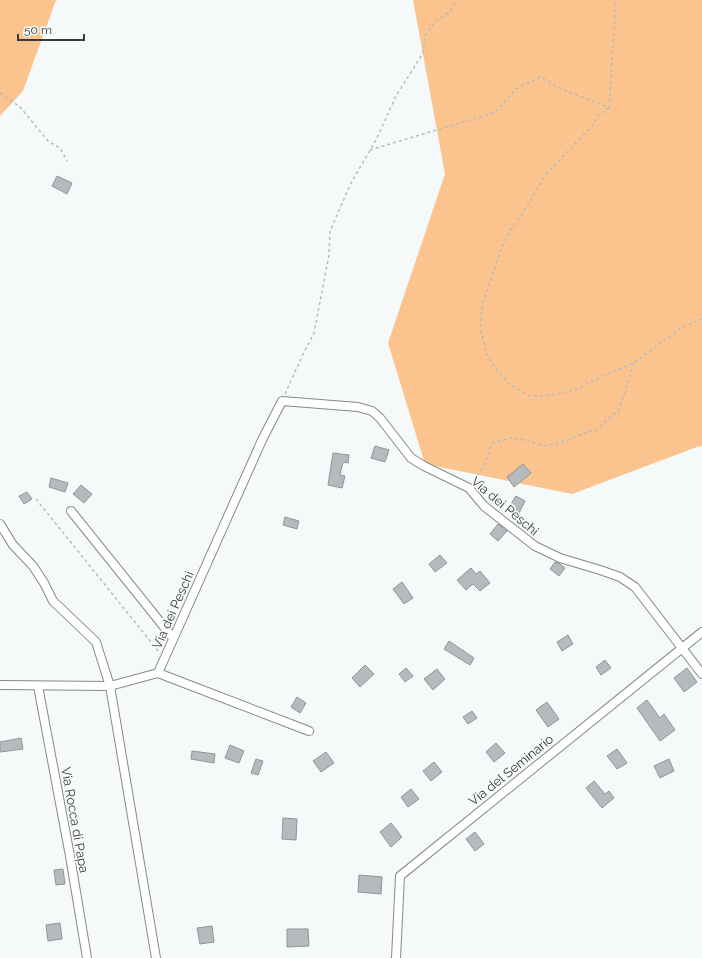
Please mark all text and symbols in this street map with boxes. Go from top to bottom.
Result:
scale bar [18,16,84,42]
text: 50 m [24,23,52,37]
street label: Via dei Peschi [468,473,542,539]
street label: Via dei Peschi [149,569,197,651]
street label: Via del Seminario [466,731,556,809]
street label: Via Rocca di Papa [58,766,92,874]

